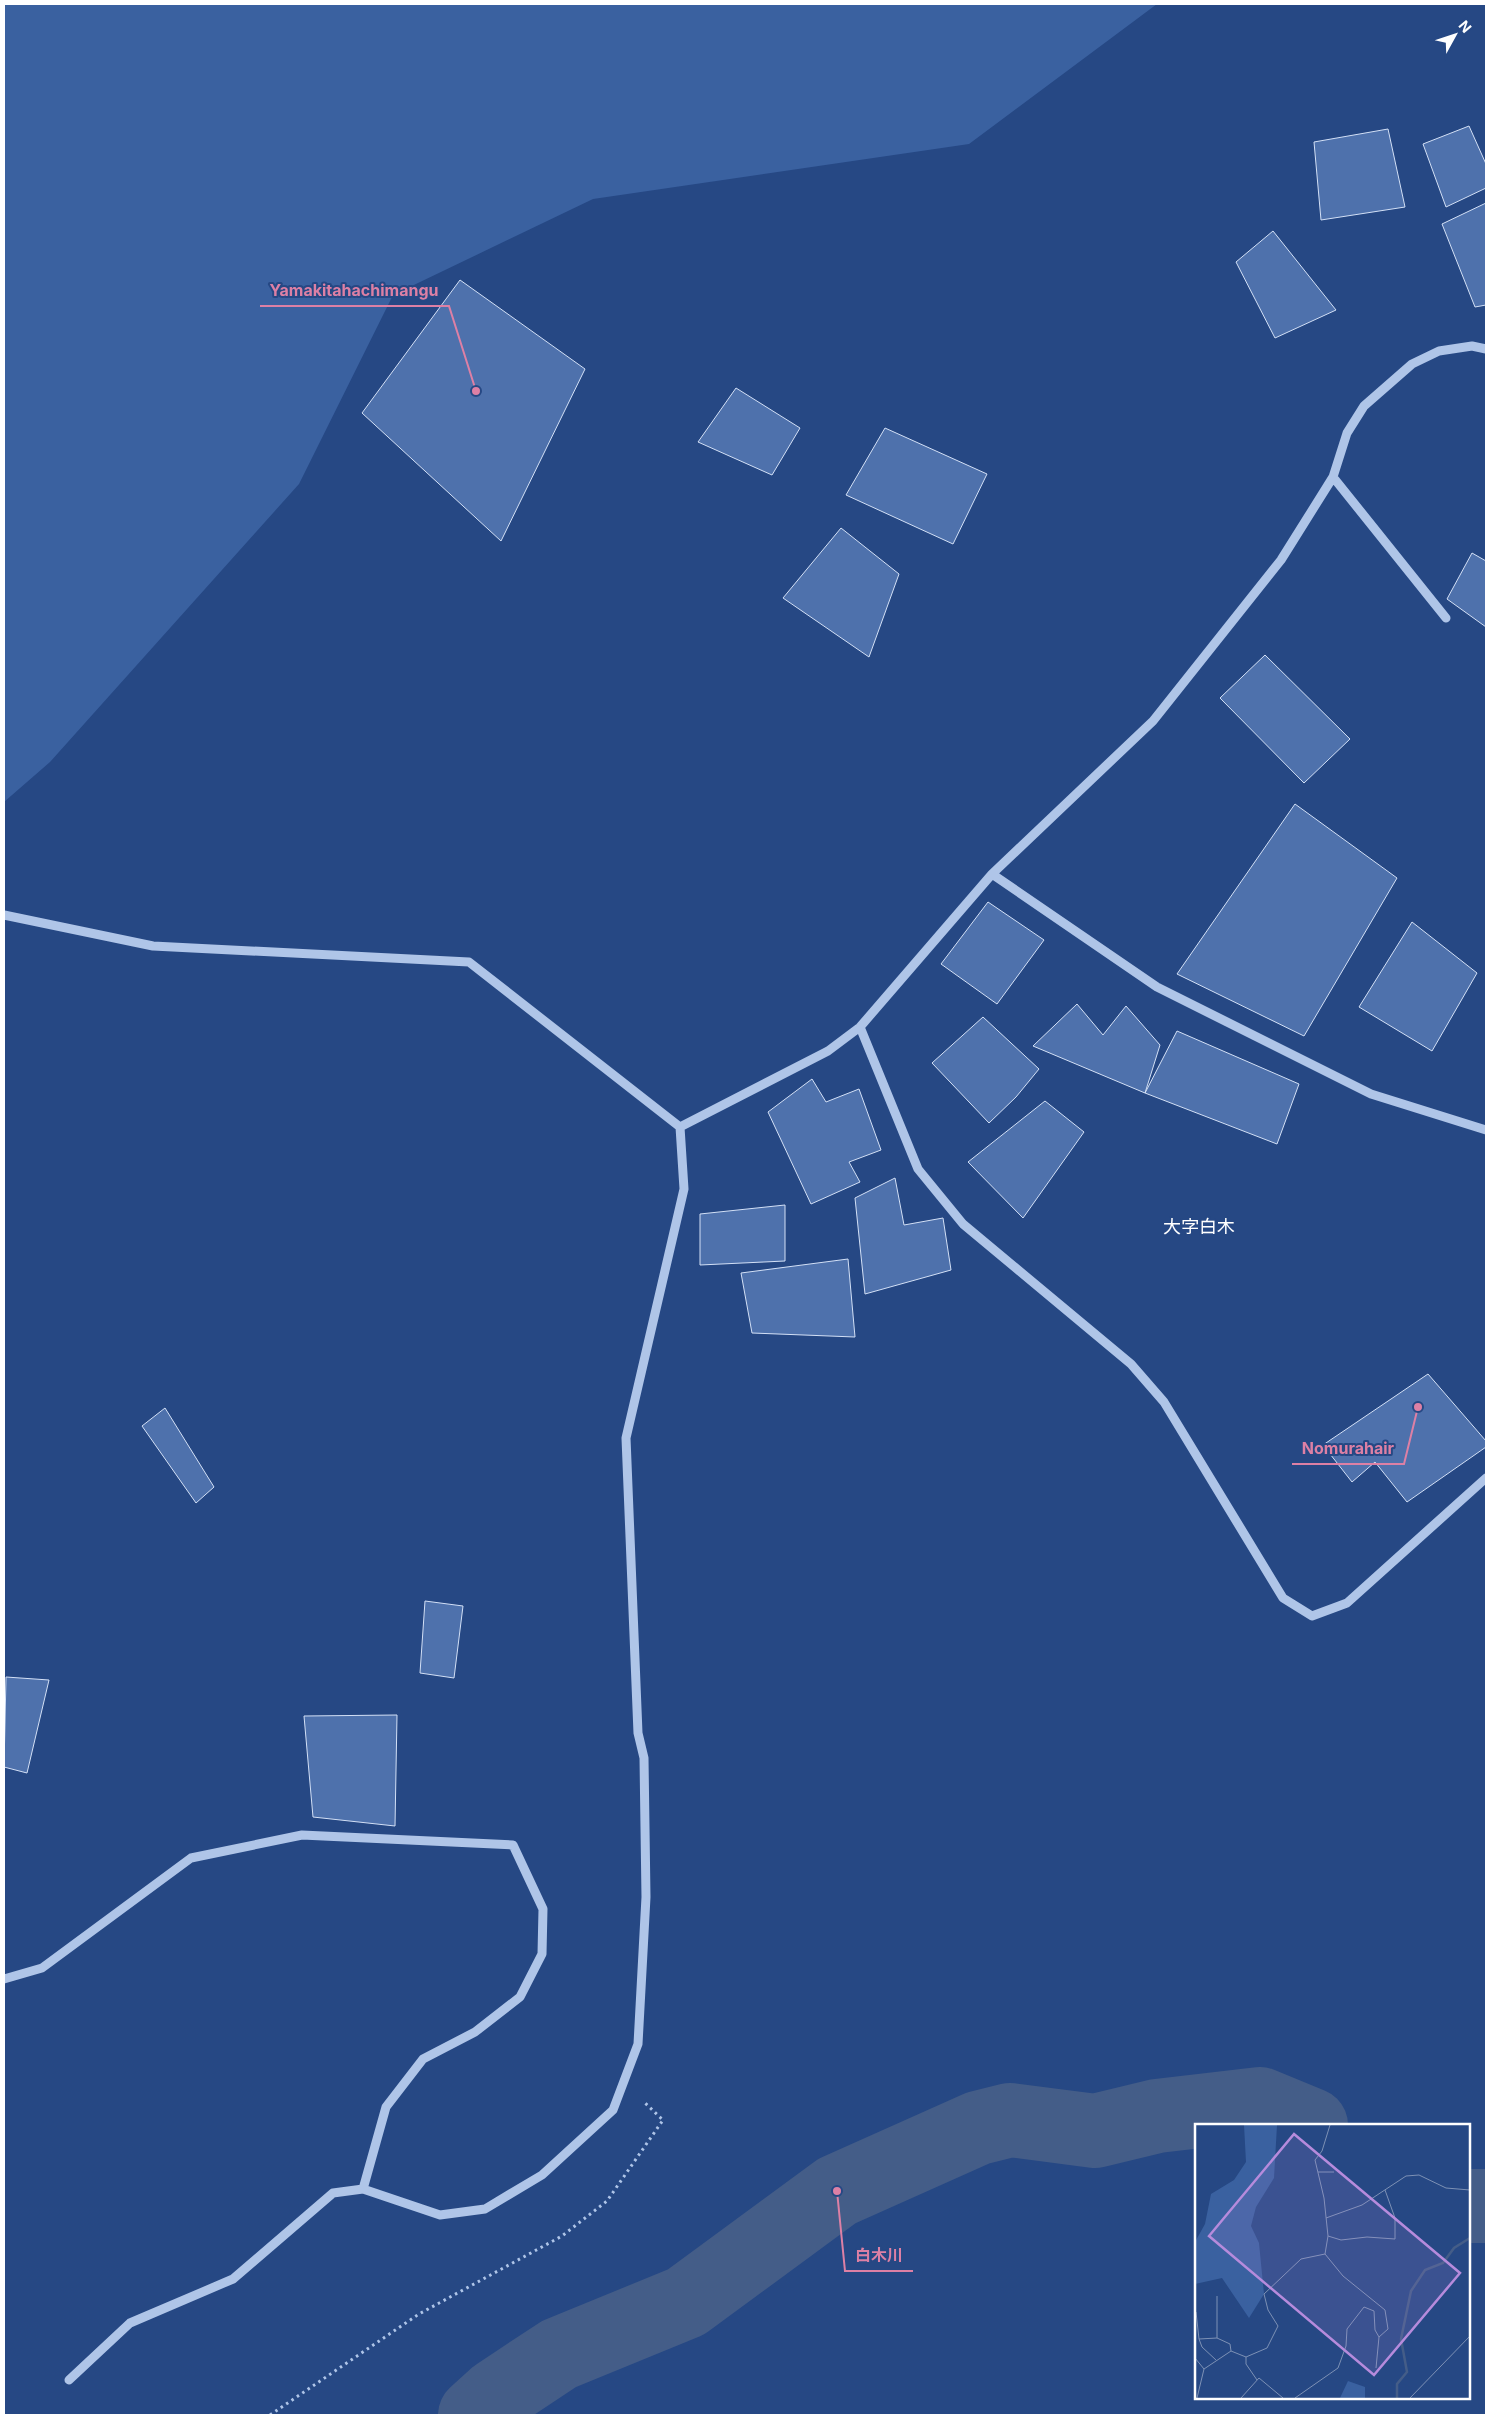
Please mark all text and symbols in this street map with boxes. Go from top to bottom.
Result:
north arrow [1430,10,1480,60]
text: N [1455,17,1475,36]
callout: Yamakitahachimangu [260,275,449,306]
text: Yamakitahachimangu [270,280,438,300]
district label: 大字白木 [1163,1216,1235,1237]
callout: Nomurahair [1292,1433,1404,1464]
text: Nomurahair [1302,1438,1395,1458]
inset map [1195,2124,1470,2399]
callout: 白木川 [845,2240,913,2271]
text: 白木川 [855,2245,903,2265]

